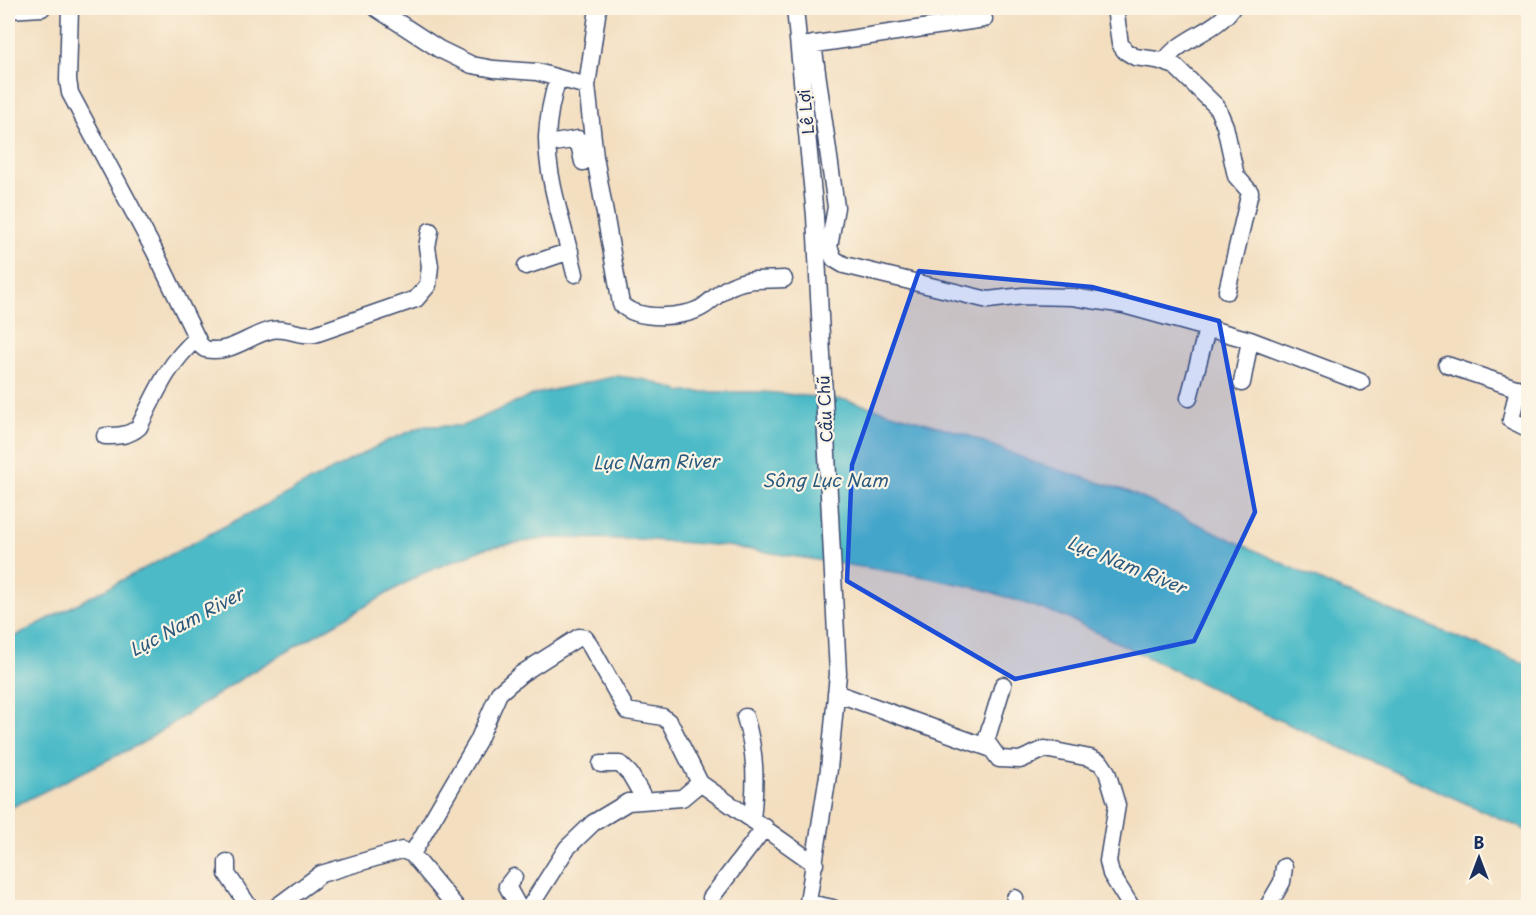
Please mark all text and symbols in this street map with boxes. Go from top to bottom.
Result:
street label: Lê Lợi [791,88,819,136]
street label: Cầu Chũ [810,375,838,443]
water label: Lục Nam River [593,446,722,476]
water label: Sông Lục Nam [762,466,888,493]
water label: Lục Nam River [1064,528,1193,601]
water label: Lục Nam River [124,578,250,662]
north arrow [1449,828,1509,888]
text: B [1474,830,1485,854]

